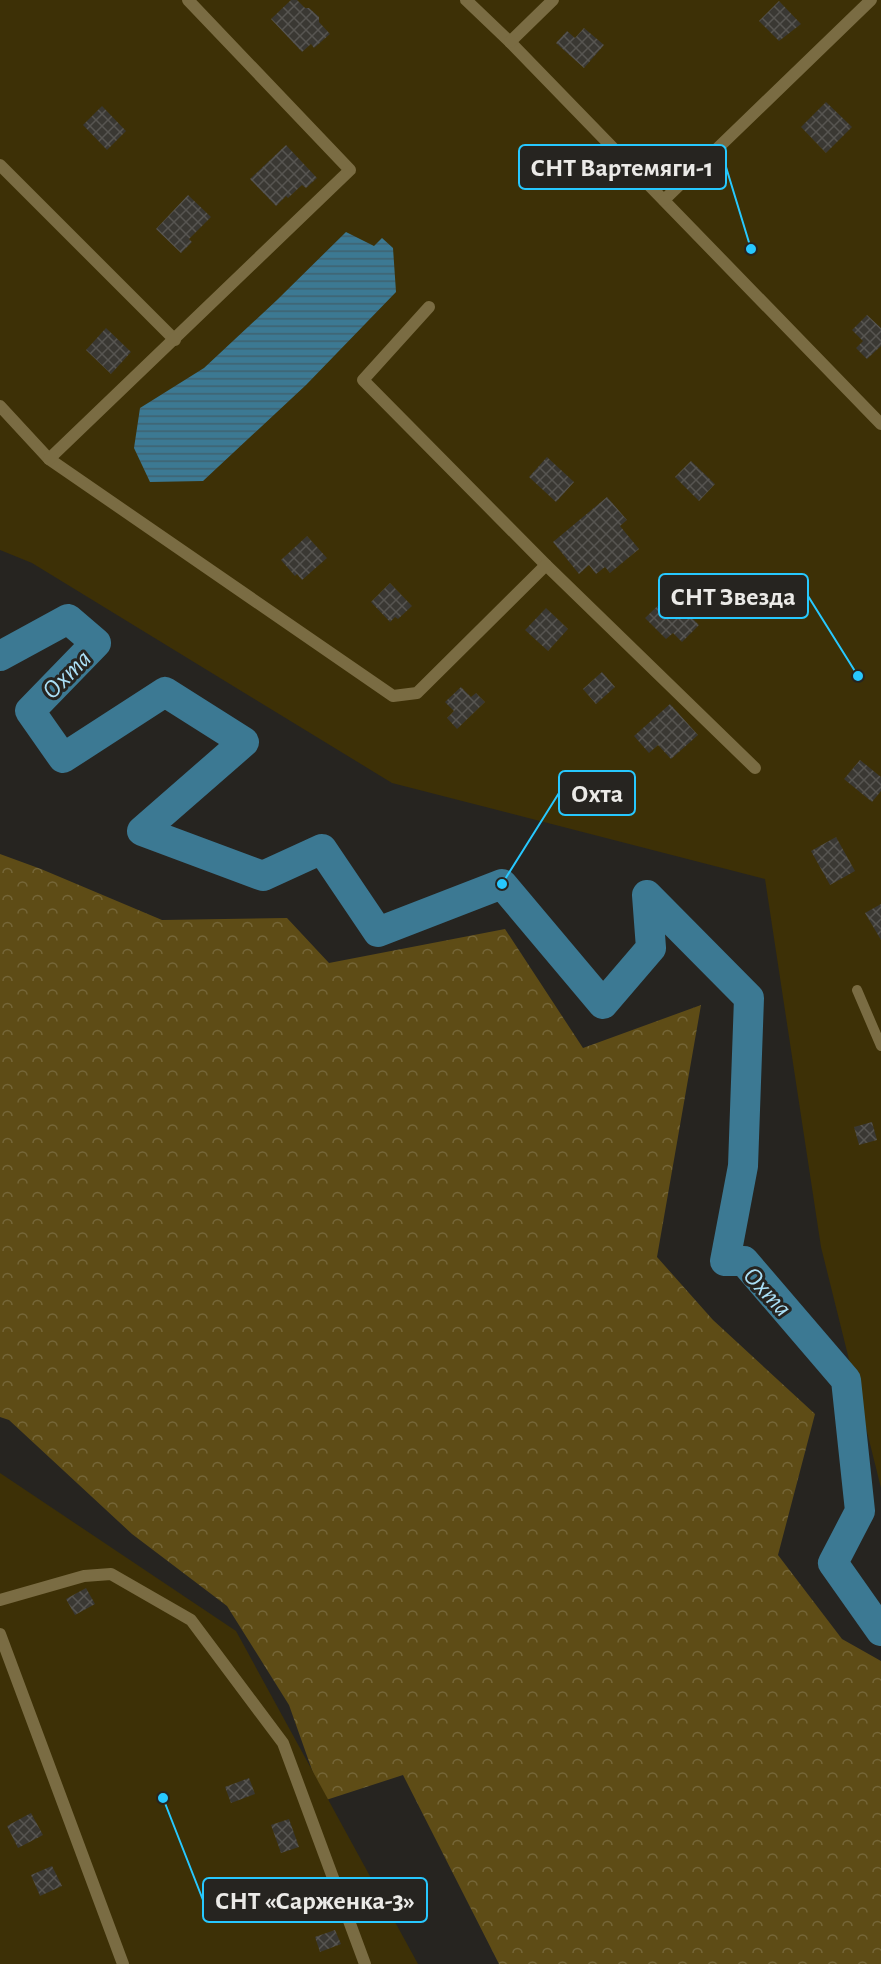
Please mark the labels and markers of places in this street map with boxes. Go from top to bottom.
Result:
callout: СНТ Вартемяги-1 [519,145,726,189]
callout: СНТ Звезда [659,574,808,618]
callout: Охта [559,771,635,815]
callout: СНТ «Сарженка-3» [203,1878,427,1922]

